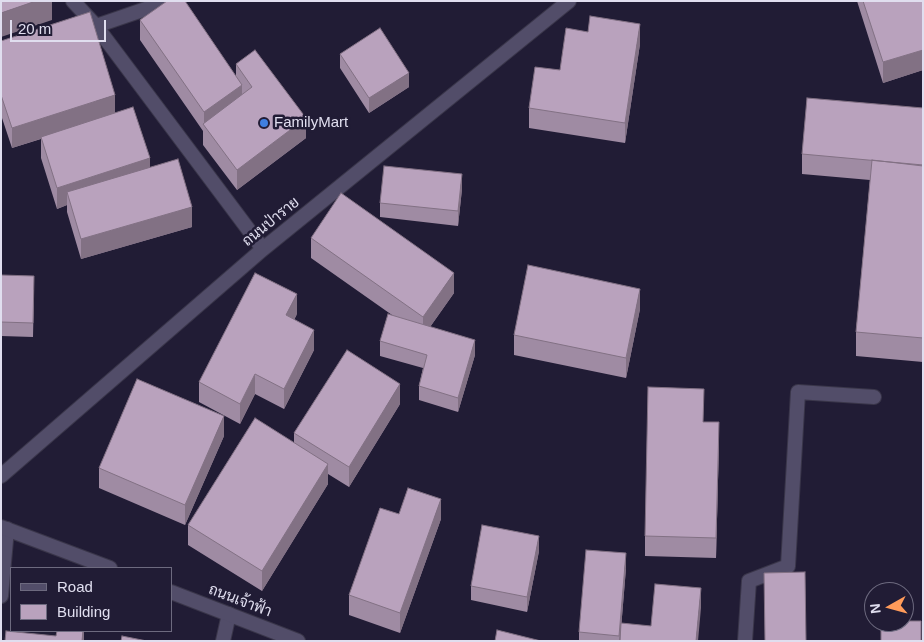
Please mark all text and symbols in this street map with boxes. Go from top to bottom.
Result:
scale bar [12,10,109,42]
text: 20 m [18,20,51,37]
place label: FamilyMart [274,114,348,132]
marker: FamilyMart [258,117,270,129]
street label: ถนนป่าราย [239,194,303,250]
legend [10,567,172,632]
text: Road [57,578,93,595]
street label: ถนนเจ้าฟ้า [206,581,274,621]
north arrow [864,582,914,632]
text: Building [57,603,110,620]
text: N [867,603,884,615]

